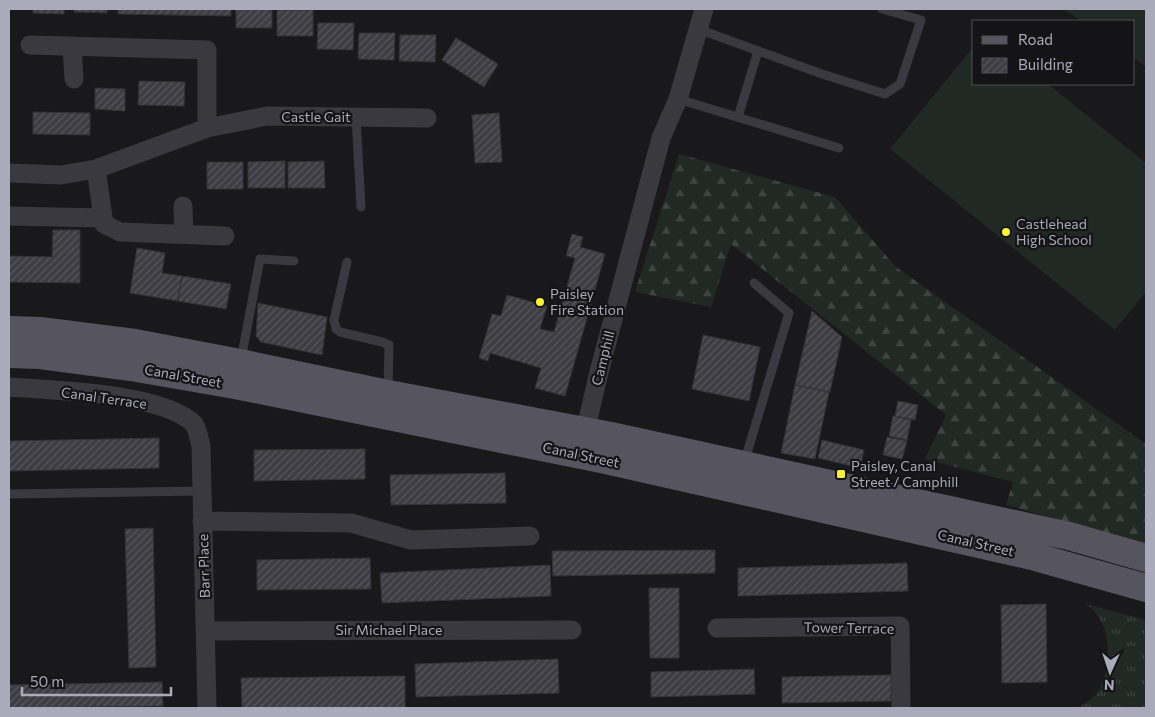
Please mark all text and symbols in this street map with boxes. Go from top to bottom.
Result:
legend [972,20,1135,85]
text: Road [1018,30,1053,48]
text: Building [1018,55,1073,73]
street label: Castle Gait [281,108,351,125]
place label: Castlehead High School [1016,215,1092,248]
marker: Castlehead High School [1000,226,1012,238]
place label: Paisley Fire Station [550,285,624,318]
marker: Paisley Fire Station [534,296,546,308]
street label: Camphill [587,329,618,387]
street label: Canal Street [143,360,223,391]
street label: Canal Terrace [60,383,148,412]
street label: Canal Street [541,438,621,471]
place label: Paisley, Canal Street / Camphill [851,457,958,490]
marker: Paisley, Canal Street / Camphill [835,468,847,480]
street label: Canal Street [936,525,1016,560]
street label: Barr Place [194,534,213,598]
street label: Tower Terrace [804,618,894,637]
street label: Sir Michael Place [336,621,442,638]
north arrow [1085,647,1135,697]
scale bar [22,664,171,696]
text: 50 m [30,672,64,690]
text: N [1104,677,1115,694]

